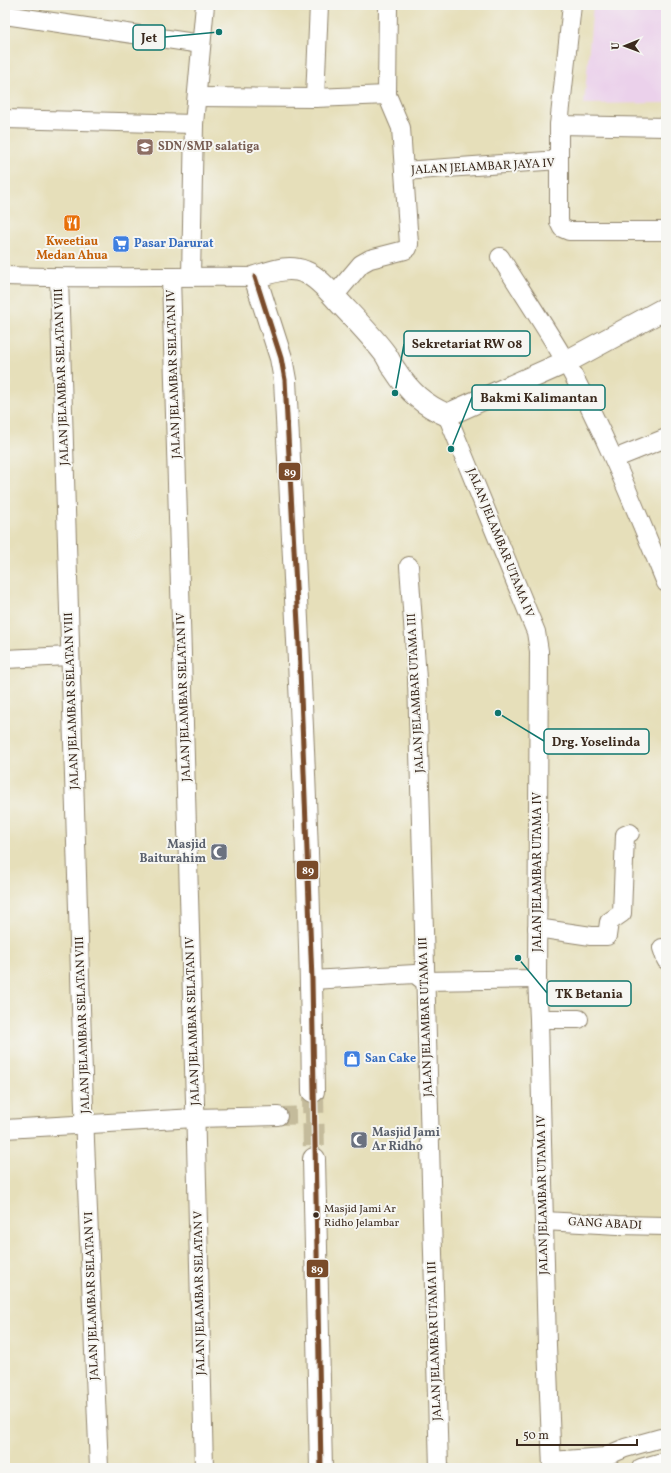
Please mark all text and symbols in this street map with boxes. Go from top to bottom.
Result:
callout: Jet [133,25,165,50]
north arrow [605,26,645,66]
text: Jet [140,30,157,48]
text: U [609,42,624,50]
school or university icon: SDN/SMP salatiga [135,137,155,157]
place label: SDN/SMP salatiga [158,139,260,155]
street label: JALAN JELAMBAR JAYA IV [411,155,555,179]
restaurant icon: Kweetiau Medan Ahua [62,213,82,233]
place label: Kweetiau Medan Ahua [36,234,108,264]
supermarket icon: Pasar Darurat [111,234,131,254]
place label: Pasar Darurat [134,236,214,252]
street label: JALAN JELAMBAR SELATAN VIII [51,288,73,466]
street label: JALAN JELAMBAR SELATAN IV [163,289,185,459]
callout: Sekretariat RW 08 [404,331,530,356]
text: Sekretariat RW 08 [412,336,522,354]
callout: Bakmi Kalimantan [472,385,605,410]
text: Bakmi Kalimantan [480,390,598,408]
line badge: 89 [278,462,301,481]
text: 89 [284,466,296,481]
street label: JALAN JELAMBAR UTAMA IV [463,466,537,620]
street label: JALAN JELAMBAR SELATAN VIII [61,612,83,790]
street label: JALAN JELAMBAR SELATAN IV [173,612,195,782]
street label: JALAN JELAMBAR UTAMA III [404,613,428,773]
callout: Drg. Yoselinda [544,729,649,754]
text: Drg. Yoselinda [552,734,640,752]
street label: JALAN JELAMBAR UTAMA IV [530,792,546,952]
place label: Masjid Baiturahim [139,837,207,867]
mosque icon: Masjid Baiturahim [209,842,229,862]
line badge: 89 [296,860,319,880]
text: 89 [302,864,314,879]
street label: JALAN JELAMBAR SELATAN VIII [72,936,94,1114]
street label: JALAN JELAMBAR SELATAN IV [182,936,204,1106]
street label: JALAN JELAMBAR UTAMA III [415,937,437,1097]
callout: TK Betania [547,981,631,1006]
text: TK Betania [555,986,623,1004]
shop icon: San Cake [342,1049,362,1069]
place label: San Cake [365,1051,416,1067]
street label: JALAN JELAMBAR UTAMA IV [534,1115,552,1275]
place label: Masjid Jami Ar Ridho [372,1125,440,1155]
mosque icon: Masjid Jami Ar Ridho [349,1130,369,1150]
place label: Masjid Jami Ar Ridho Jelambar [324,1202,399,1231]
marker: Masjid Jami Ar Ridho Jelambar [311,1210,321,1220]
street label: JALAN JELAMBAR SELATAN VI [81,1211,103,1381]
street label: JALAN JELAMBAR SELATAN V [191,1211,209,1375]
street label: GANG ABADI [568,1214,642,1234]
line badge: 89 [306,1259,329,1278]
street label: JALAN JELAMBAR UTAMA III [424,1261,446,1421]
text: 89 [311,1263,323,1278]
scale bar [517,1421,637,1447]
text: 50 m [523,1428,549,1444]

